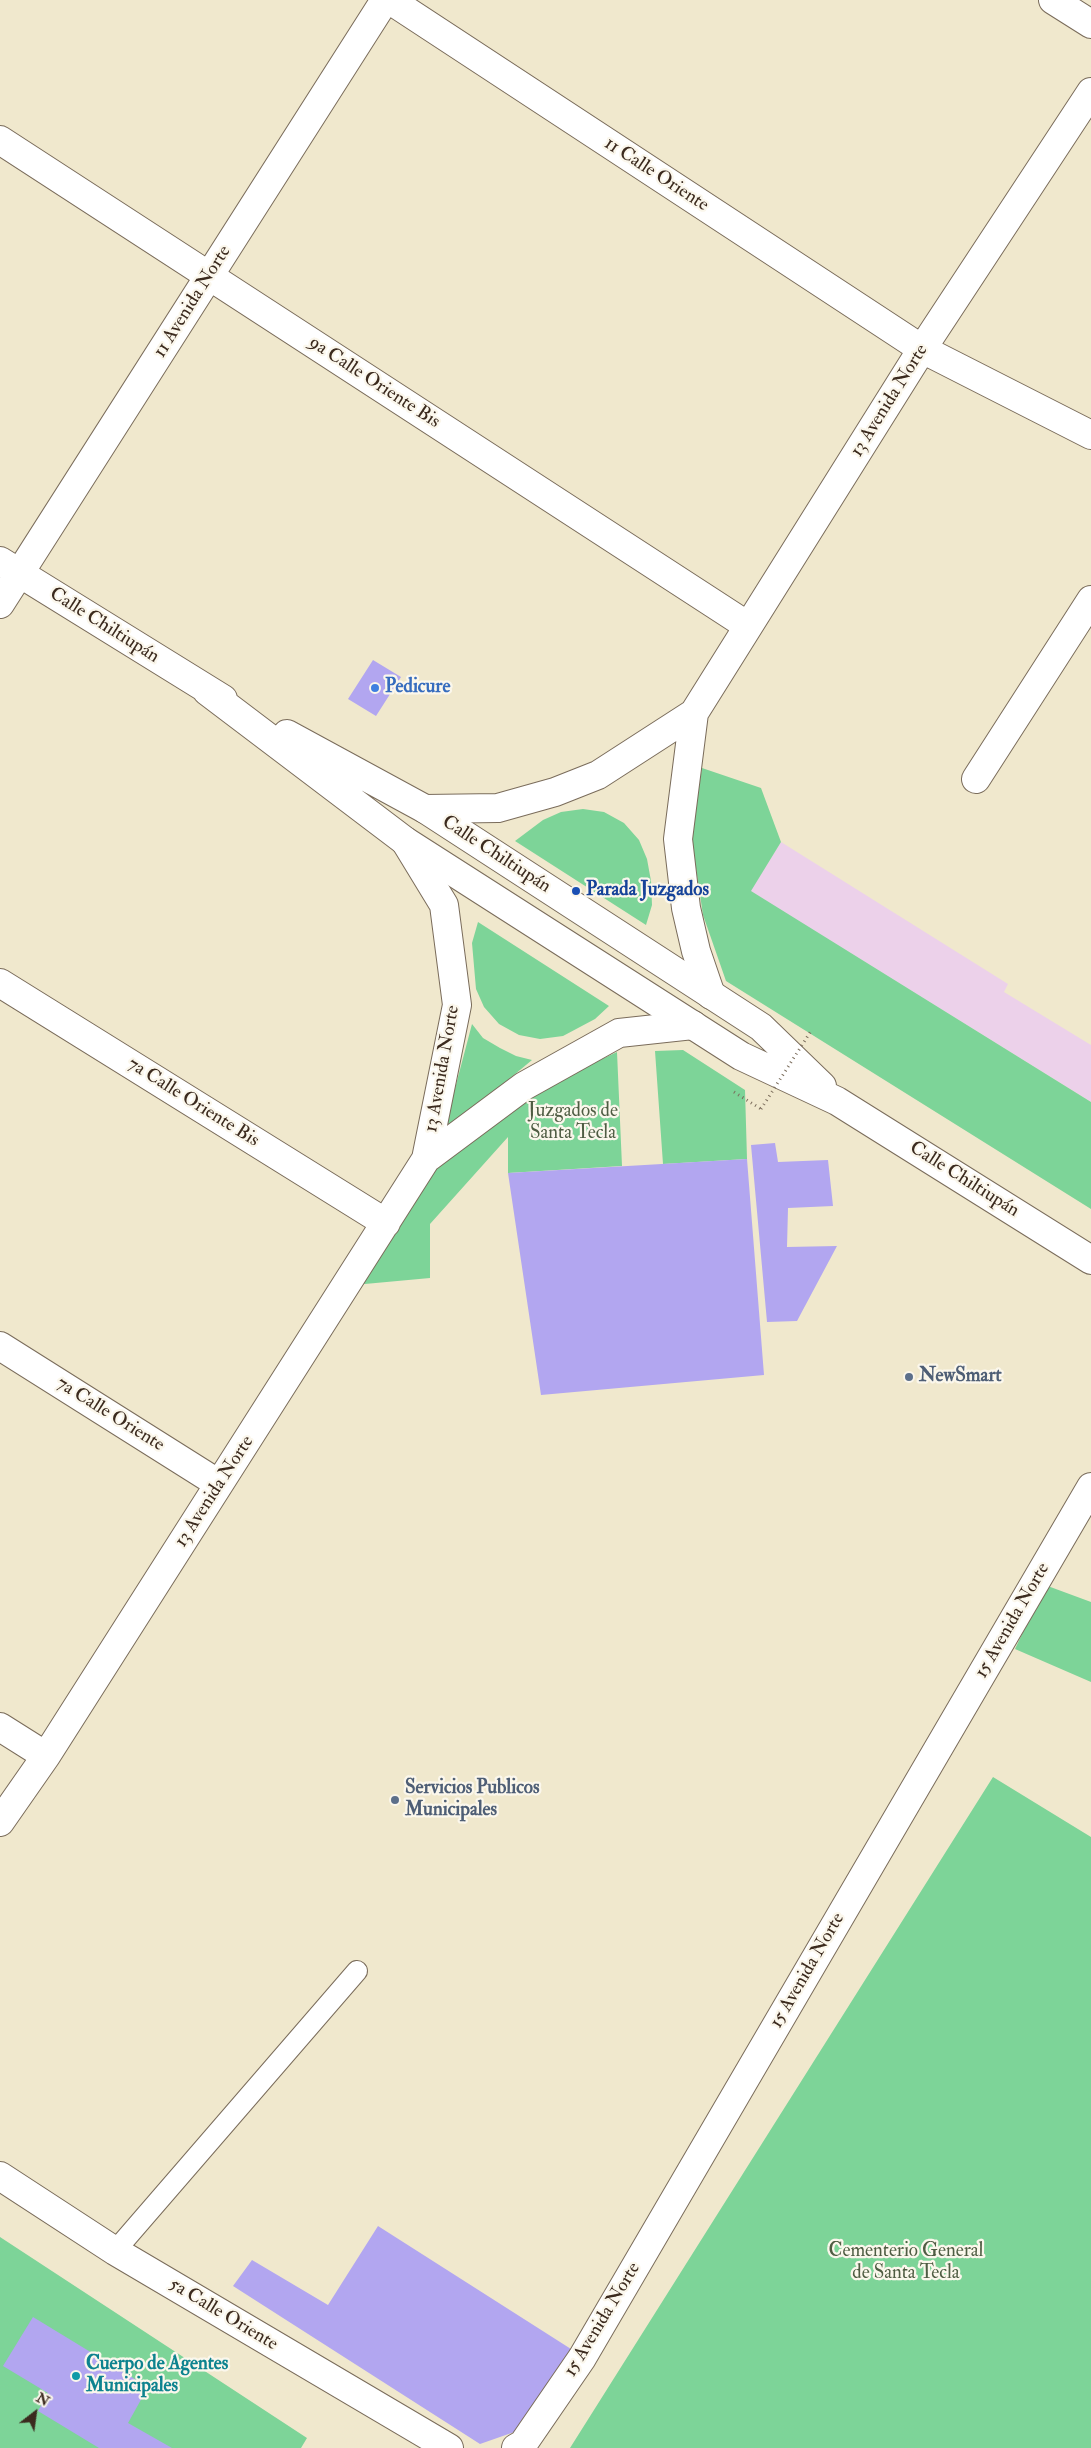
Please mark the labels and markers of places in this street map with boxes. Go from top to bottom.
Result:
place label: Pedicure [385,677,450,699]
marker: Pedicure [369,682,381,694]
place label: Parada Juzgados [586,880,709,902]
marker: Parada Juzgados [570,885,582,897]
place label: NewSmart [919,1366,1002,1388]
marker: NewSmart [903,1371,915,1383]
place label: Servicios Publicos Municipales [405,1778,539,1822]
marker: Servicios Publicos Municipales [389,1794,401,1806]
place label: Cuerpo de Agentes Municipales [86,2354,228,2398]
marker: Cuerpo de Agentes Municipales [70,2370,82,2382]

